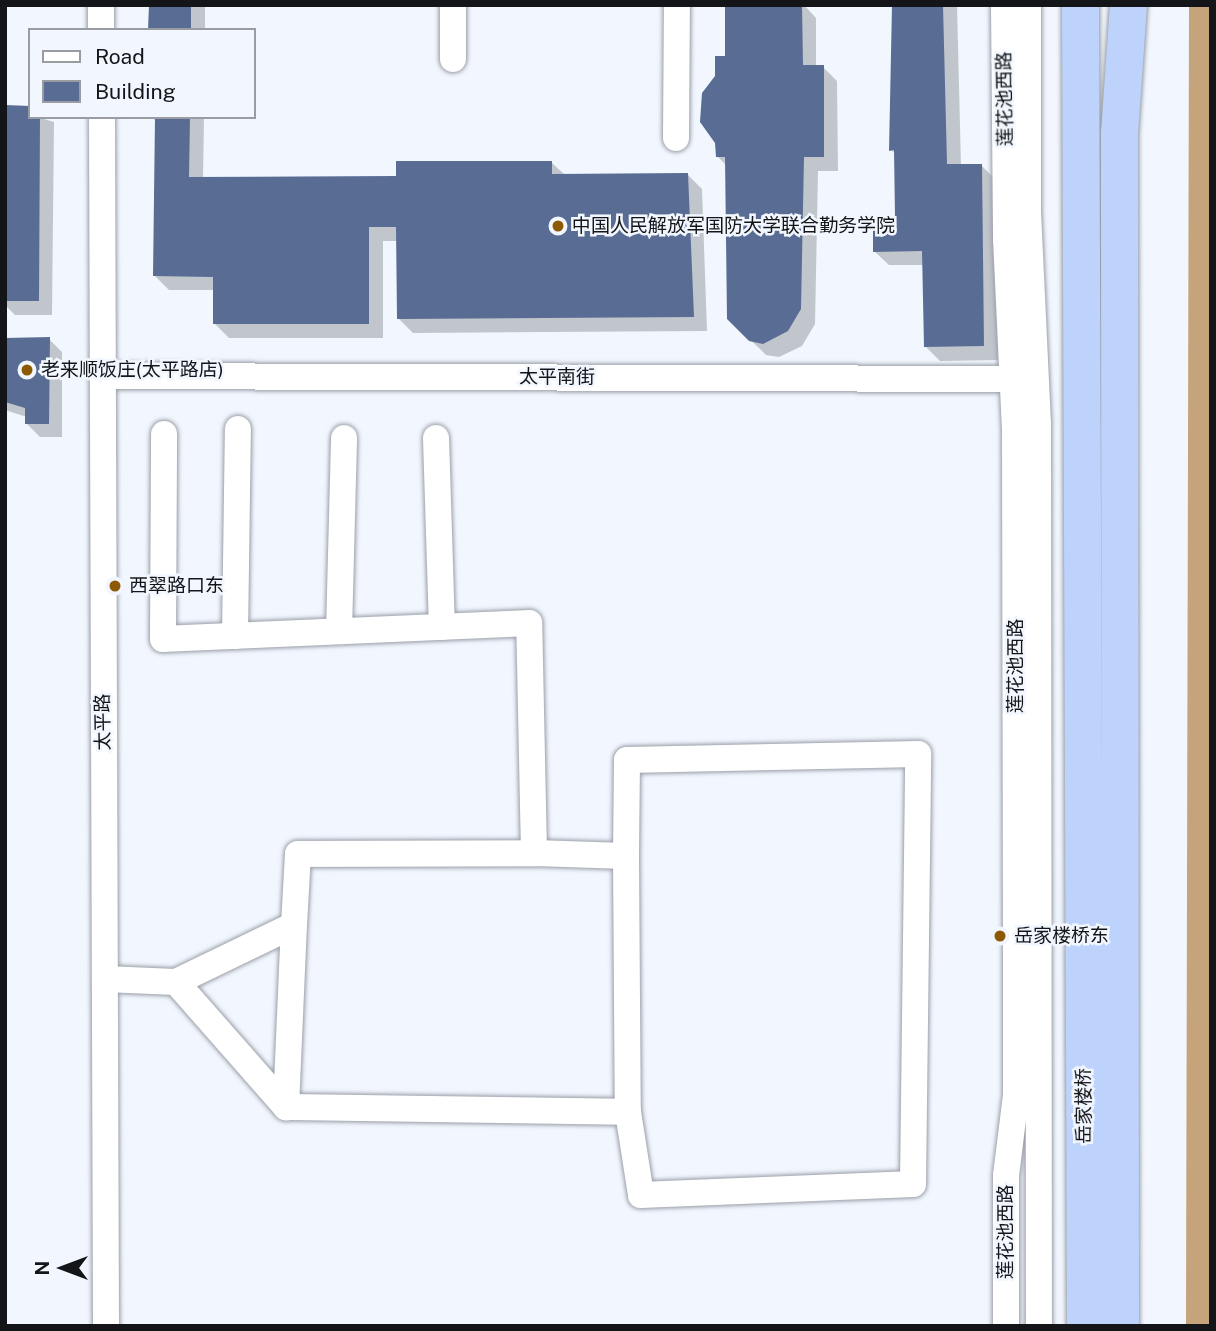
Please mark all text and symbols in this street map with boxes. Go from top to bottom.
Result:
legend [28,28,256,119]
text: Road [95,44,145,69]
street label: 莲花池西路 [993,51,1017,147]
text: Building [95,79,176,104]
place label: 中国人民解放军国防大学联合勤务学院 [572,215,895,237]
marker: 中国人民解放军国防大学联合勤务学院 [550,218,566,234]
place label: 老来顺饭庄(太平路店) [41,359,224,381]
marker: 老来顺饭庄(太平路店) [19,362,35,378]
street label: 太平南街 [519,366,595,388]
place label: 西翠路口东 [129,575,224,597]
marker: 西翠路口东 [107,578,123,594]
street label: 莲花池西路 [1005,619,1027,713]
street label: 太平路 [91,693,115,751]
place label: 岳家楼桥东 [1014,925,1109,947]
marker: 岳家楼桥东 [992,928,1008,944]
street label: 岳家楼桥 [1073,1068,1095,1144]
street label: 莲花池西路 [995,1185,1017,1279]
north arrow [28,1233,98,1303]
text: N [31,1261,53,1275]

